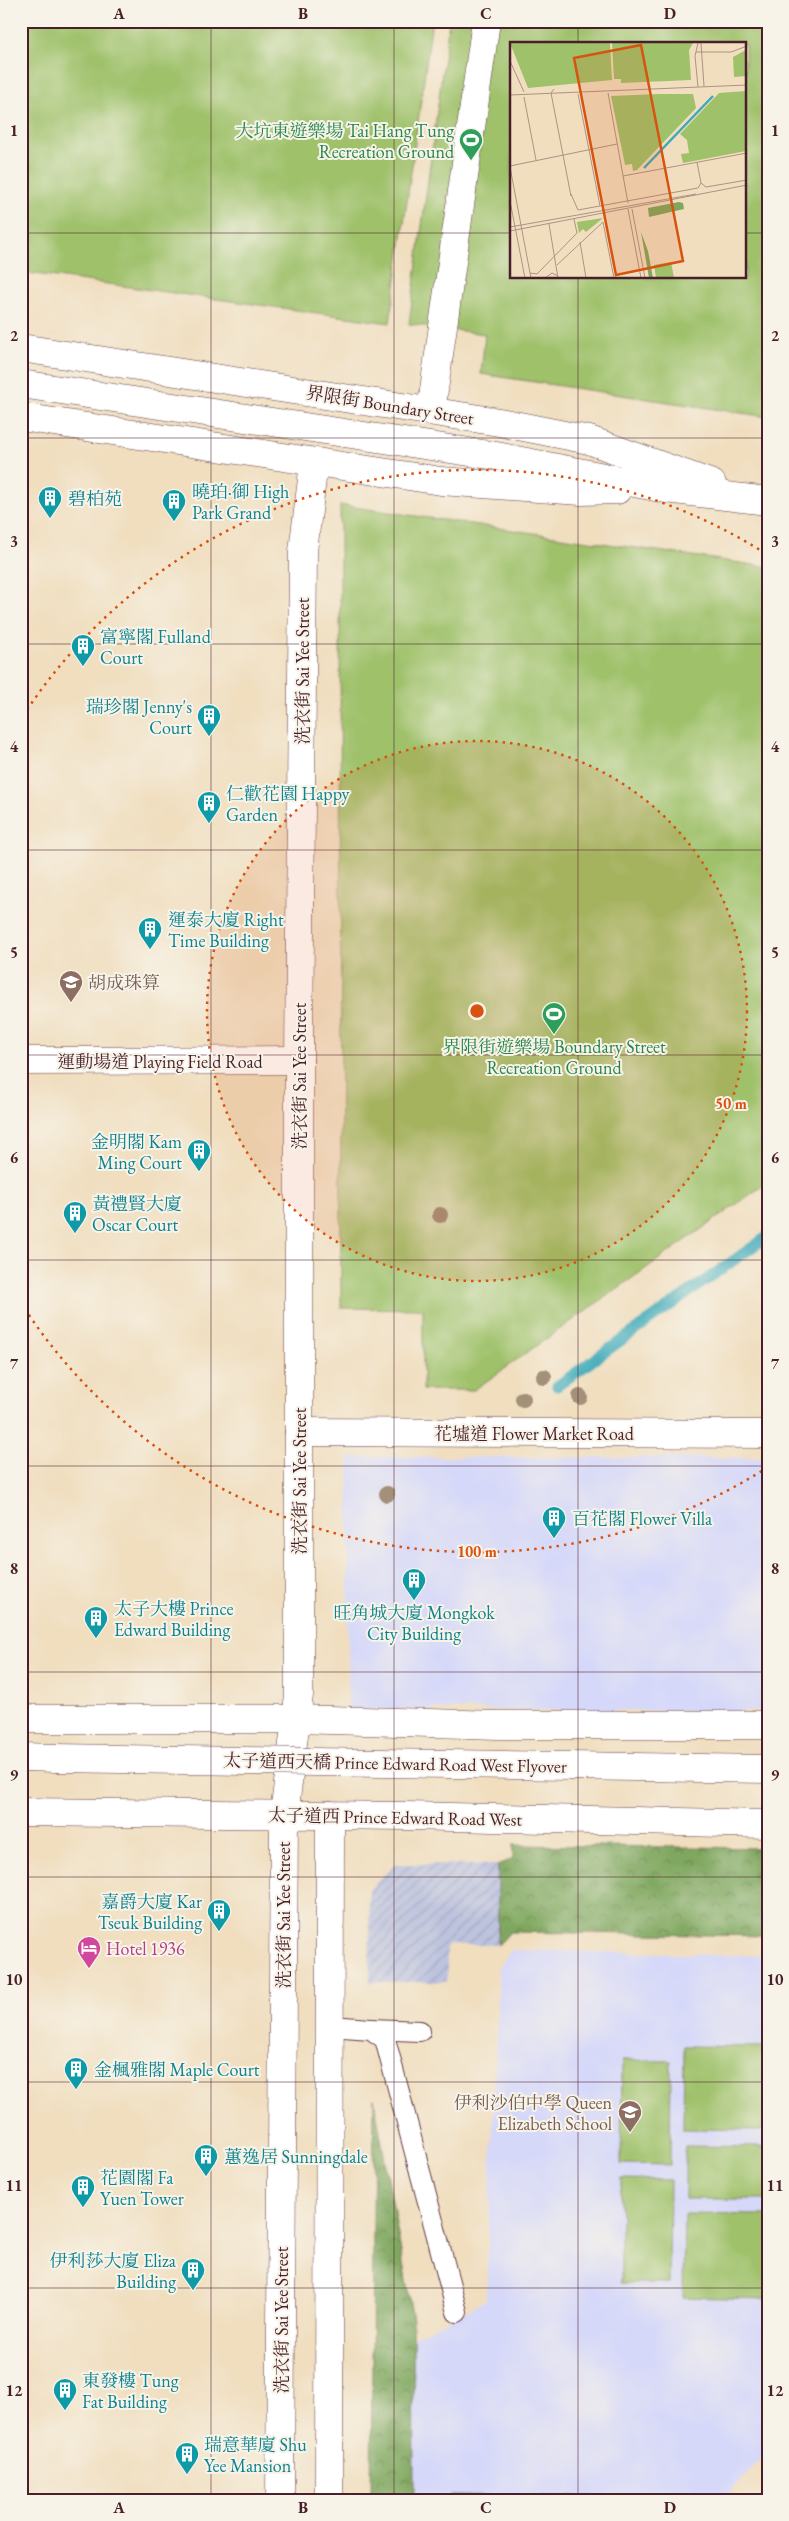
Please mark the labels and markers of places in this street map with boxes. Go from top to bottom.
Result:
place label: 大坑東遊樂場 Tai Hang Tung Recreation Ground [235,119,455,163]
sports icon: 大坑東遊樂場 Tai Hang Tung Recreation Ground [458,127,484,161]
place label: 曉珀·御 High Park Grand [192,480,289,524]
building icon: 碧柏苑 [37,485,63,519]
place label: 碧柏苑 [68,487,122,510]
building icon: 曉珀·御 High Park Grand [161,488,187,522]
place label: 富寧閣 Fulland Court [100,625,212,669]
building icon: 富寧閣 Fulland Court [70,633,96,667]
place label: 瑞珍閣 Jenny's Court [86,695,192,739]
building icon: 瑞珍閣 Jenny's Court [196,703,222,737]
place label: 仁歡花園 Happy Garden [226,782,350,826]
building icon: 仁歡花園 Happy Garden [196,790,222,824]
place label: 運泰大廈 Right Time Building [168,908,284,952]
building icon: 運泰大廈 Right Time Building [137,916,163,950]
school or university icon: 胡成珠算 [58,969,84,1003]
place label: 胡成珠算 [88,971,160,994]
sports icon: 界限街遊樂場 Boundary Street Recreation Ground [541,1001,567,1035]
centre of rings [468,1002,486,1020]
place label: 界限街遊樂場 Boundary Street Recreation Ground [442,1035,666,1079]
place label: 金明閣 Kam Ming Court [91,1130,182,1174]
building icon: 金明閣 Kam Ming Court [186,1138,212,1172]
place label: 黃禮賢大廈 Oscar Court [92,1192,182,1236]
building icon: 黃禮賢大廈 Oscar Court [62,1200,88,1234]
building icon: 百花閣 Flower Villa [541,1505,567,1539]
place label: 百花閣 Flower Villa [572,1507,713,1530]
building icon: 旺角城大廈 Mongkok City Building [401,1567,427,1601]
place label: 太子大樓 Prince Edward Building [114,1597,233,1641]
place label: 旺角城大廈 Mongkok City Building [333,1601,495,1645]
building icon: 太子大樓 Prince Edward Building [83,1605,109,1639]
place label: 嘉爵大廈 Kar Tseuk Building [98,1890,202,1934]
building icon: 嘉爵大廈 Kar Tseuk Building [206,1898,232,1932]
hotel icon: Hotel 1936 [76,1935,102,1969]
place label: Hotel 1936 [106,1937,185,1960]
building icon: 金楓雅閣 Maple Court [63,2056,89,2090]
place label: 金楓雅閣 Maple Court [94,2058,260,2081]
place label: 伊利沙伯中學 Queen Elizabeth School [454,2091,612,2135]
school or university icon: 伊利沙伯中學 Queen Elizabeth School [617,2099,643,2133]
building icon: 蕙逸居 Sunningdale [193,2143,219,2177]
place label: 蕙逸居 Sunningdale [224,2145,368,2168]
place label: 花園閣 Fa Yuen Tower [100,2166,184,2210]
building icon: 花園閣 Fa Yuen Tower [70,2174,96,2208]
place label: 伊利莎大廈 Eliza Building [50,2249,177,2293]
building icon: 伊利莎大廈 Eliza Building [180,2257,206,2291]
place label: 東發樓 Tung Fat Building [82,2369,179,2413]
building icon: 東發樓 Tung Fat Building [52,2377,78,2411]
place label: 瑞意華廈 Shu Yee Mansion [204,2433,307,2477]
building icon: 瑞意華廈 Shu Yee Mansion [174,2441,200,2475]

